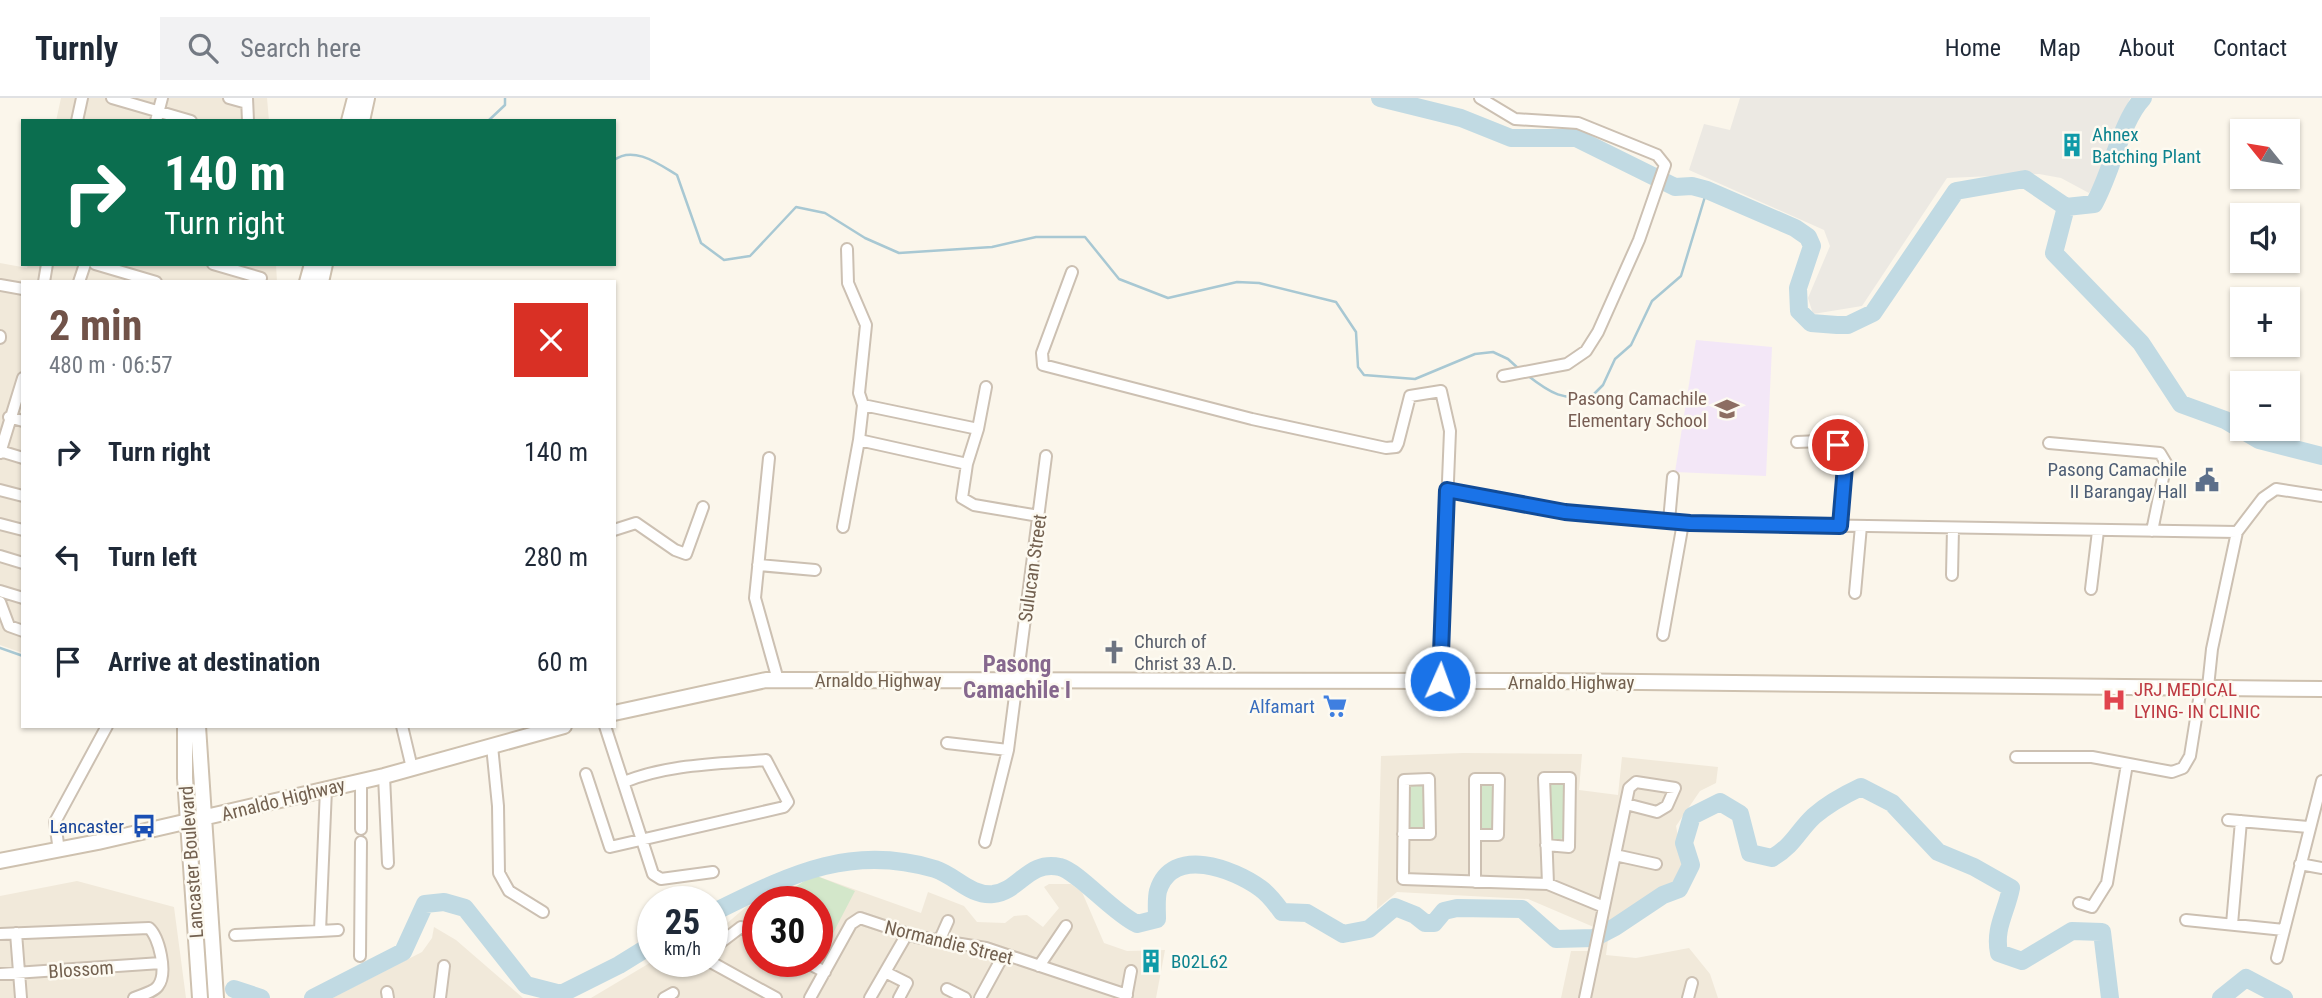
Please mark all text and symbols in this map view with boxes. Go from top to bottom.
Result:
search box [160,17,650,80]
text: Turnly [35,29,118,68]
icon: search [184,29,222,67]
text: Search here [240,33,361,63]
text: Home [1945,34,2001,62]
text: Map [2039,34,2081,62]
text: About [2119,34,2175,62]
text: Contact [2213,34,2287,62]
north arrow [2230,119,2300,189]
map controls [2230,119,2300,441]
place label: Ahnex Batching Plant [2092,123,2201,168]
building icon: Ahnex Batching Plant [2058,131,2086,159]
text: 140 m [164,145,286,202]
icon: right [49,147,140,238]
button: sound [2230,203,2300,273]
text: Turn right [164,204,285,242]
button: + [2230,287,2300,357]
text: 2 min [49,301,142,350]
button: close [514,303,588,377]
text: 480 m · 06:57 [49,352,173,379]
button: − [2230,371,2300,441]
place label: Pasong Camachile Elementary School [1567,387,1707,432]
school or university icon: Pasong Camachile Elementary School [1713,395,1741,423]
pin [1808,415,1868,475]
icon: arrive [1819,426,1857,464]
icon: right [49,433,87,471]
text: Turn right [108,437,210,467]
text: 140 m [524,437,588,467]
place label: Pasong Camachile II Barangay Hall [2047,458,2187,503]
public building icon: Pasong Camachile II Barangay Hall [2193,466,2221,494]
street label: Sulucan Street [1014,513,1051,623]
icon: left [49,538,87,576]
text: Turn left [108,542,197,572]
text: 280 m [524,542,588,572]
place label: Church of Christ 33 A.D. [1134,630,1237,675]
church icon: Church of Christ 33 A.D. [1100,638,1128,666]
icon: arrive [49,643,87,681]
position arrow [1403,644,1477,718]
text: Arrive at destination [108,647,320,677]
text: 60 m [537,647,588,677]
district label: Pasong Camachile I [963,651,1071,704]
street label: Arnaldo Highway [815,669,941,692]
street label: Arnaldo Highway [1508,671,1634,694]
place label: JRJ MEDICAL LYING- IN CLINIC [2134,678,2260,723]
hospital icon: JRJ MEDICAL LYING- IN CLINIC [2100,686,2128,714]
supermarket icon: Alfamart [1321,692,1349,720]
place label: Alfamart [1249,695,1315,718]
street label: Arnaldo Highway [219,773,347,826]
street label: Lancaster Boulevard [175,785,208,939]
bus stop icon: Lancaster [130,812,158,840]
place label: Lancaster [50,815,124,838]
speed limit sign: 30 [742,886,833,977]
text: 25 [665,902,700,943]
street label: Normandie Street [882,915,1015,970]
text: km/h [664,938,701,959]
building icon: B02L62 [1137,947,1165,975]
place label: B02L62 [1171,950,1228,973]
street label: Blossom [48,956,114,983]

